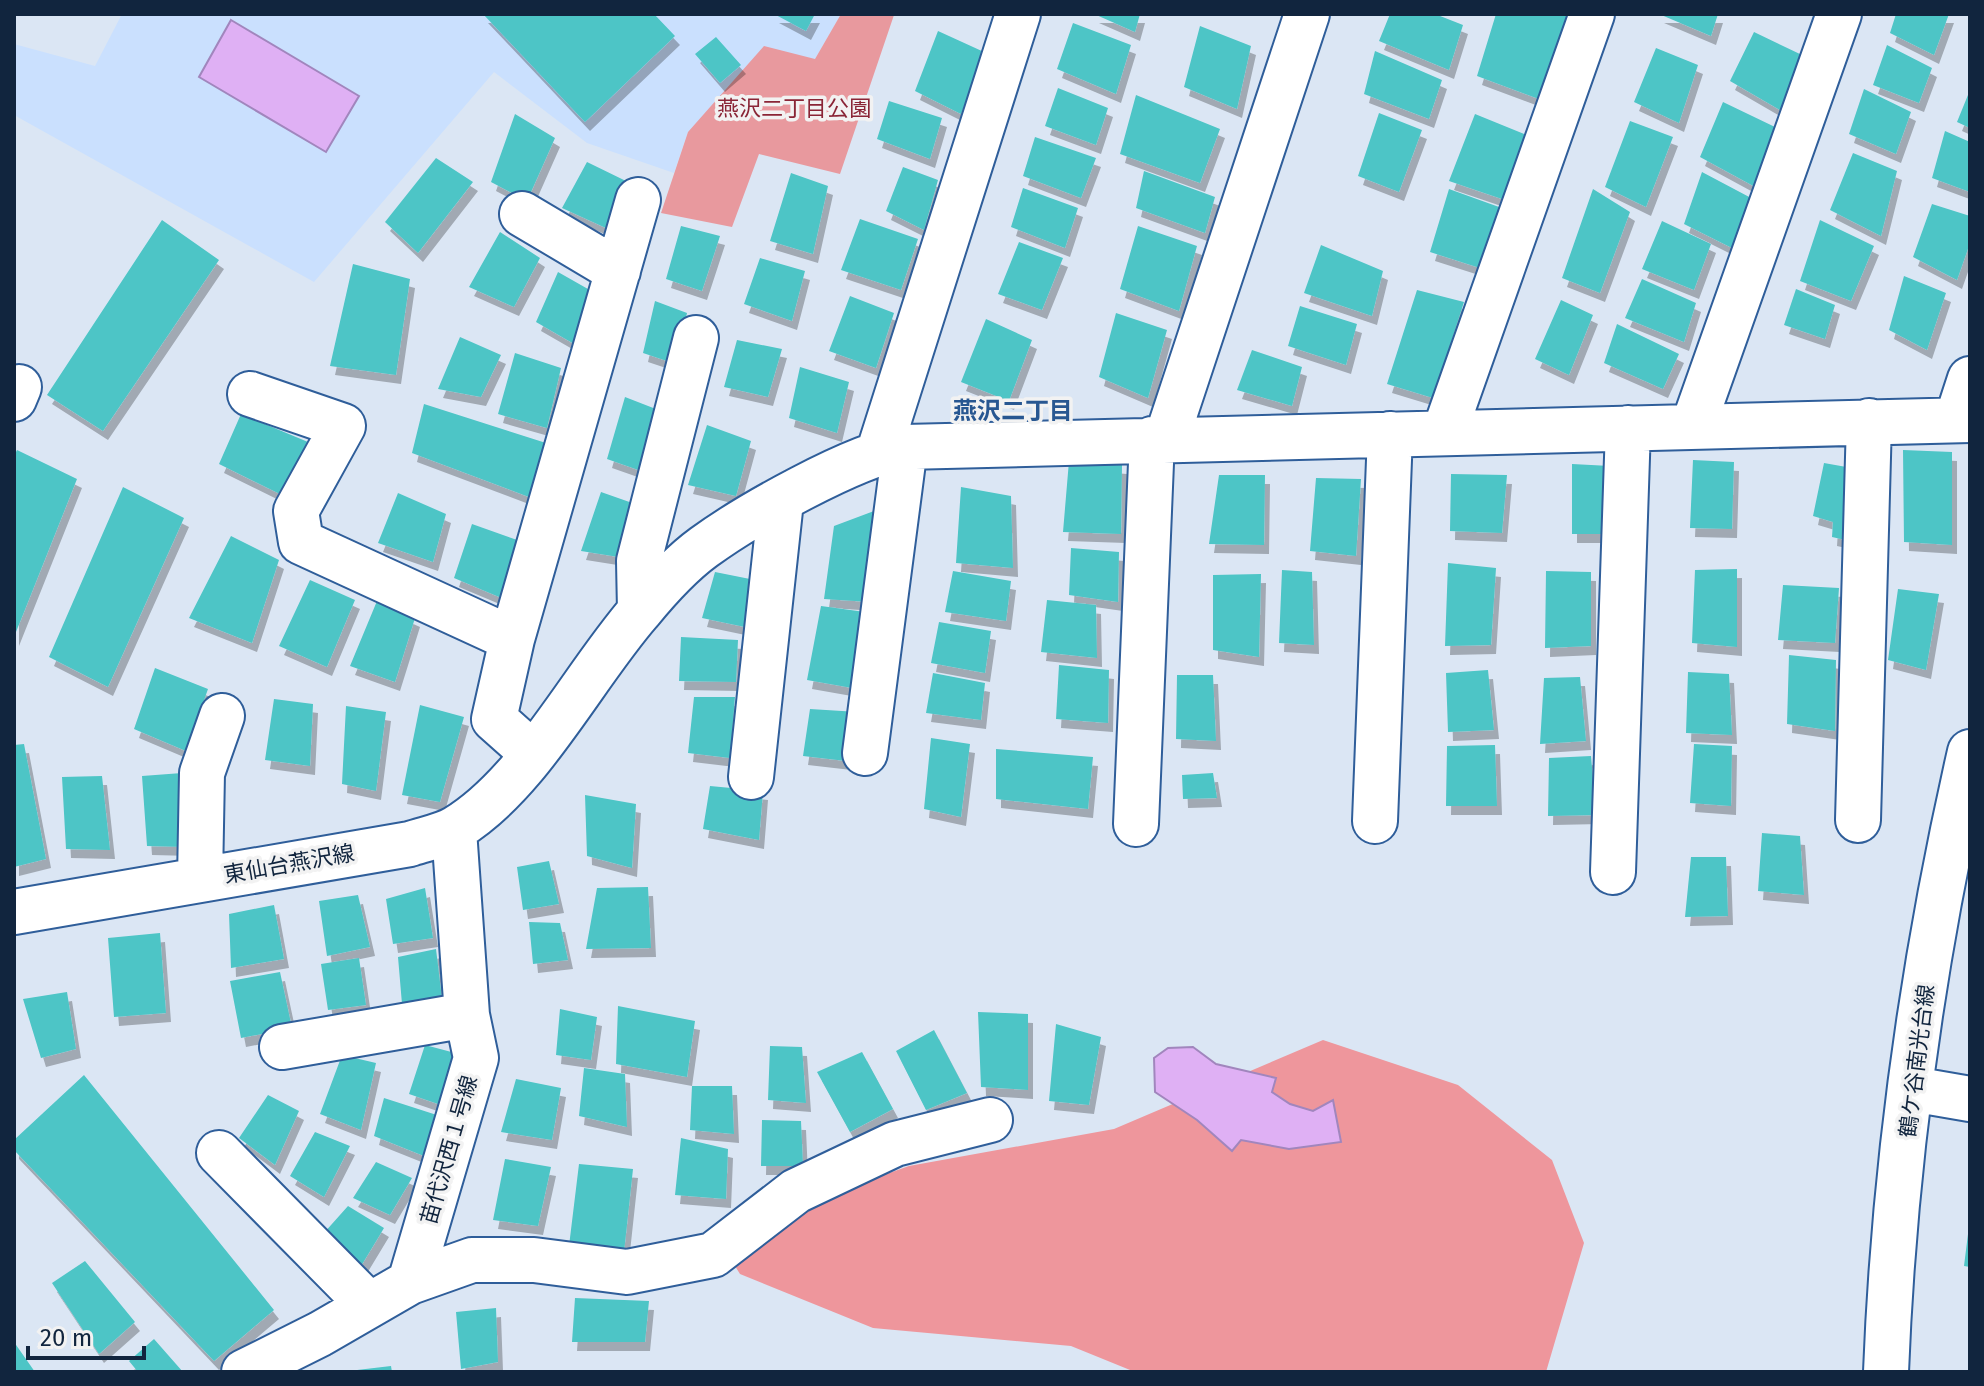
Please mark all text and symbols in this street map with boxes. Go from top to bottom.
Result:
park label: 燕沢二丁目公園 [717,95,871,122]
district label: 燕沢二丁目 [953,397,1073,425]
street label: 東仙台燕沢線 [222,839,356,889]
street label: 鶴ケ谷南光台線 [1894,983,1940,1139]
street label: 苗代沢西１号線 [415,1072,483,1228]
scale bar [28,1310,144,1360]
text: 20 m [40,1324,92,1352]

